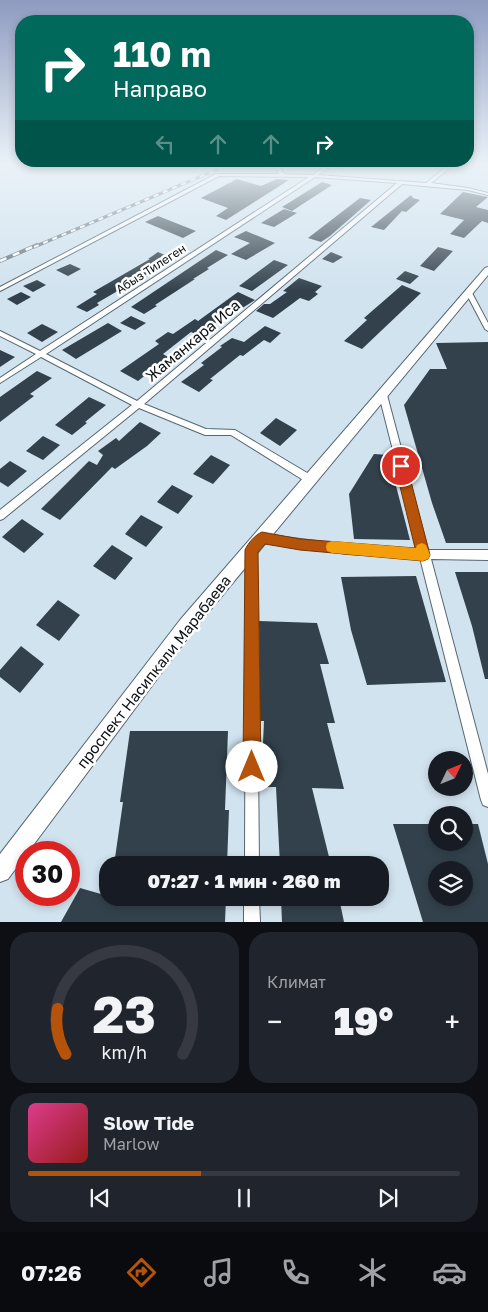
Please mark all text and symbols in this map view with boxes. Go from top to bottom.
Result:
text: 110 m [113,33,211,75]
icon: right [30,35,95,100]
text: Направо [113,75,207,102]
icon: left [151,130,179,158]
icon: ahead [204,130,232,158]
icon: ahead [257,130,285,158]
icon: right [310,130,338,158]
street label: Абыз Тилеген [113,240,189,297]
street label: Жаманкара Иса [142,296,243,385]
pin [380,445,422,487]
icon: arrive [387,452,415,480]
street label: проспект Насипкали Марабаева [72,571,234,771]
position arrow [225,740,277,792]
north arrow [428,751,472,796]
map controls [428,751,473,906]
button: search [428,806,473,851]
speed limit sign: 30 [15,841,80,906]
button: layers [428,861,473,906]
text: 07:27 · 1 мин · 260 m [147,869,341,892]
text: Климат [267,972,326,992]
text: 23 [93,982,156,1044]
text: 19° [334,998,393,1043]
text: − [267,1005,282,1038]
text: + [445,1005,460,1038]
text: km/h [102,1041,147,1063]
text: Slow Tide [103,1111,194,1134]
text: Marlow [103,1134,159,1154]
icon: previous [86,1184,114,1212]
icon: pause [230,1184,258,1212]
icon: next [374,1184,402,1212]
icon: directions [124,1255,159,1290]
icon: music [201,1255,236,1290]
icon: phone [278,1255,313,1290]
icon: climate [355,1255,390,1290]
icon: car [432,1255,467,1290]
text: 07:26 [21,1259,82,1286]

